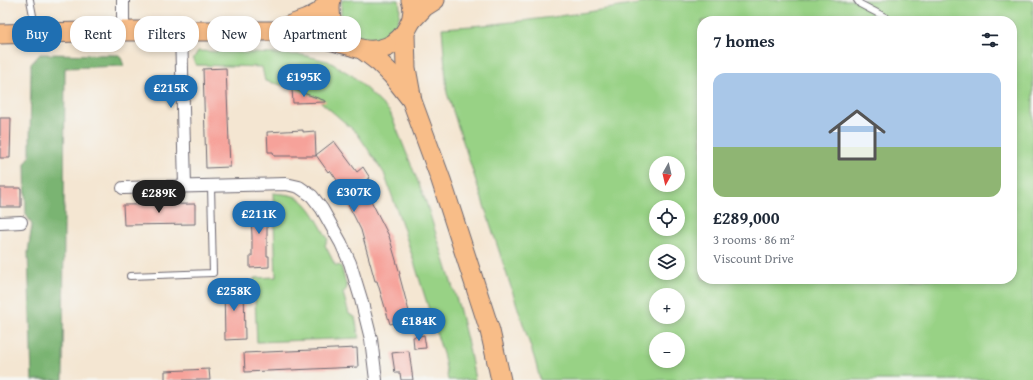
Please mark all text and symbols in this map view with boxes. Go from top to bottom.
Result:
chip: Buy [12,16,62,52]
chip: Rent [70,16,126,52]
chip: Filters [134,16,199,52]
chip: New [207,16,261,52]
chip: Apartment [269,16,361,52]
text: 7 homes [713,28,775,53]
icon: filters [979,29,1001,51]
pin: £195K [276,64,332,98]
text: £195K [286,67,322,86]
pin: £215K [143,75,199,109]
text: £215K [153,78,189,97]
icon: home [821,99,893,171]
north arrow [649,156,685,192]
map controls [649,156,685,368]
pin: £307K [326,179,382,213]
pin: £289K [131,180,187,214]
text: £307K [336,182,372,201]
text: £289K [141,183,177,202]
button: locate [649,200,685,236]
pin: £211K [231,201,287,235]
text: £211K [241,204,277,223]
text: £289,000 [713,205,779,230]
text: 3 rooms · 86 m² [713,230,795,249]
button: layers [649,244,685,280]
text: Viscount Drive [713,249,794,268]
pin: £258K [206,278,262,312]
text: £258K [216,281,252,300]
button: + [649,288,685,324]
pin: £184K [391,308,447,342]
text: £184K [401,311,437,330]
button: − [649,332,685,368]

